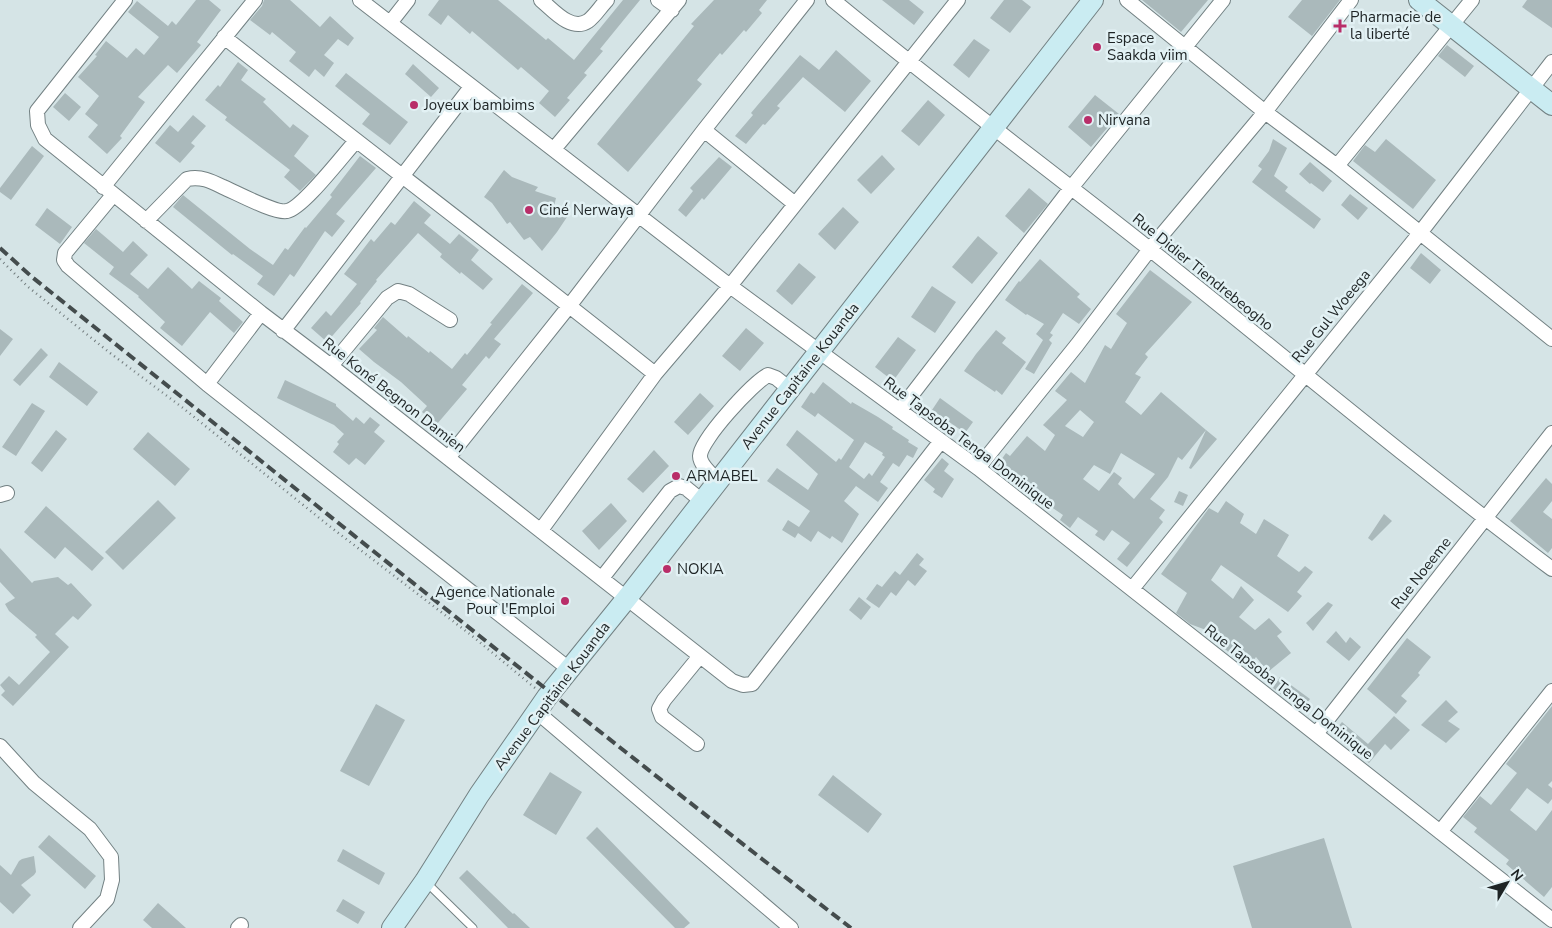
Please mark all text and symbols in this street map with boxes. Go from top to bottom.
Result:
place label: Pharmacie de la liberté [1350,7,1441,44]
marker: Pharmacie de la liberté [1334,20,1346,32]
place label: Espace Saakda viim [1107,28,1188,65]
marker: Espace Saakda viim [1091,41,1103,53]
place label: Joyeux bambims [423,95,535,115]
marker: Joyeux bambims [408,99,420,111]
place label: Nirvana [1098,110,1150,130]
marker: Nirvana [1082,114,1094,126]
place label: Ciné Nerwaya [539,200,634,220]
marker: Ciné Nerwaya [523,204,535,216]
street label: Rue Didier Tiendrebeogho [1128,209,1278,335]
street label: Rue Gul Woeega [1287,265,1375,367]
street label: Avenue Capitaine Kouanda [736,298,864,454]
street label: Rue Koné Begnon Damien [318,333,470,457]
street label: Rue Tapsoba Tenga Dominique [880,372,1058,514]
place label: ARMABEL [686,466,758,486]
marker: ARMABEL [670,470,682,482]
street label: Rue Noeeme [1386,533,1456,613]
place label: NOKIA [677,559,724,579]
marker: NOKIA [661,563,673,575]
place label: Agence Nationale Pour l'Emploi [435,582,555,619]
marker: Agence Nationale Pour l'Emploi [559,595,571,607]
street label: Avenue Capitaine Kouanda [490,618,614,774]
street label: Rue Tapsoba Tenga Dominique [1201,620,1377,764]
north arrow [1482,858,1532,908]
text: N [1506,865,1528,885]

